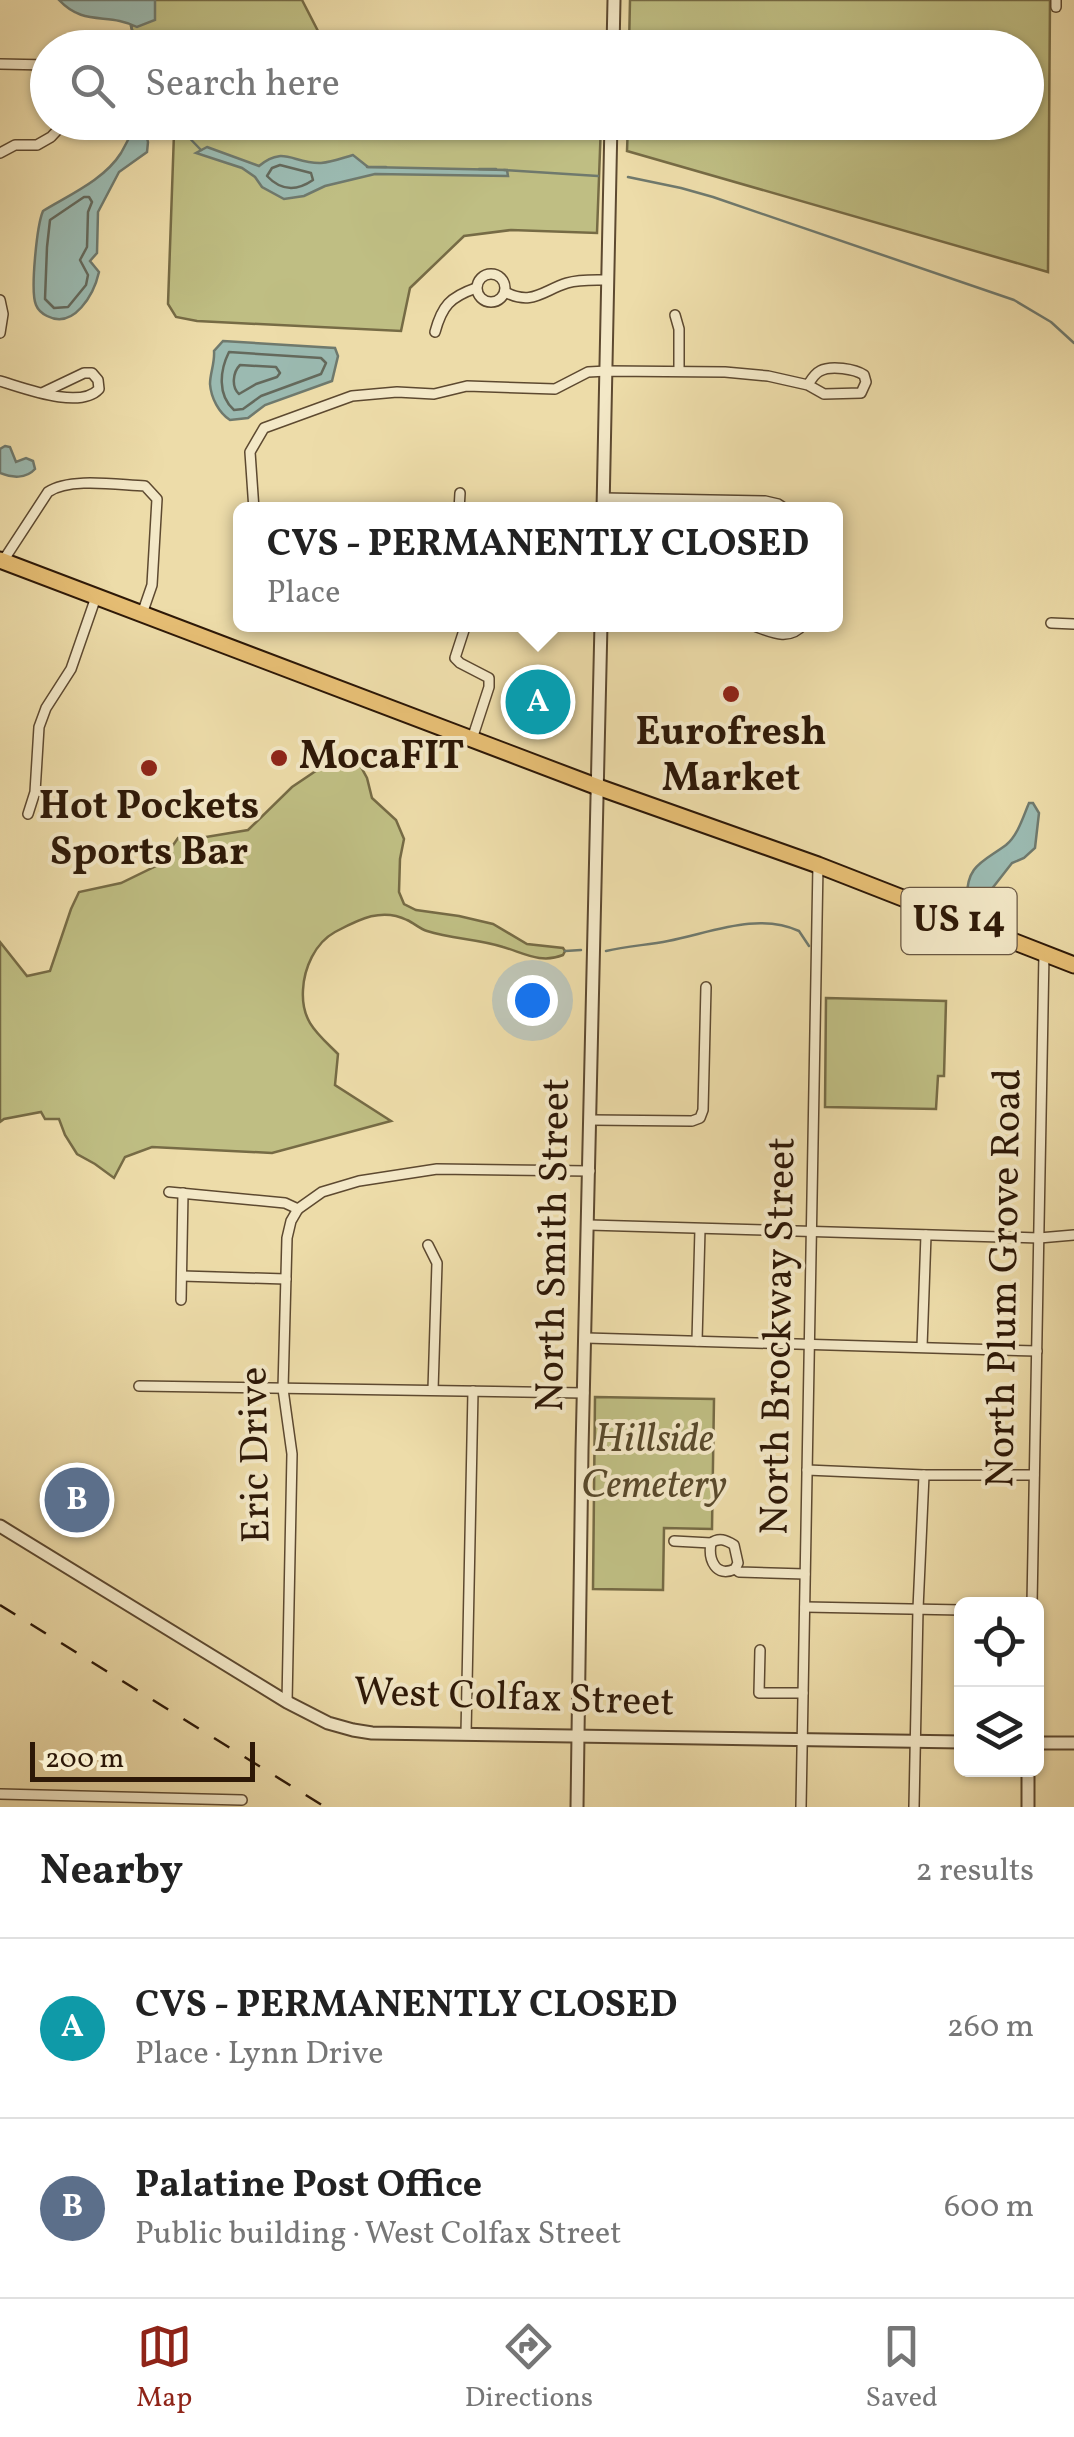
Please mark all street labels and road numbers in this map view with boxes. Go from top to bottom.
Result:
road number: US 14 [902,888,1016,954]
street label: North Plum Grove Road [974,1068,1038,1488]
street label: North Smith Street [524,1078,586,1412]
street label: North Brockway Street [749,1136,811,1536]
street label: Eric Drive [227,1366,287,1544]
street label: West Colfax Street [353,1665,675,1733]

